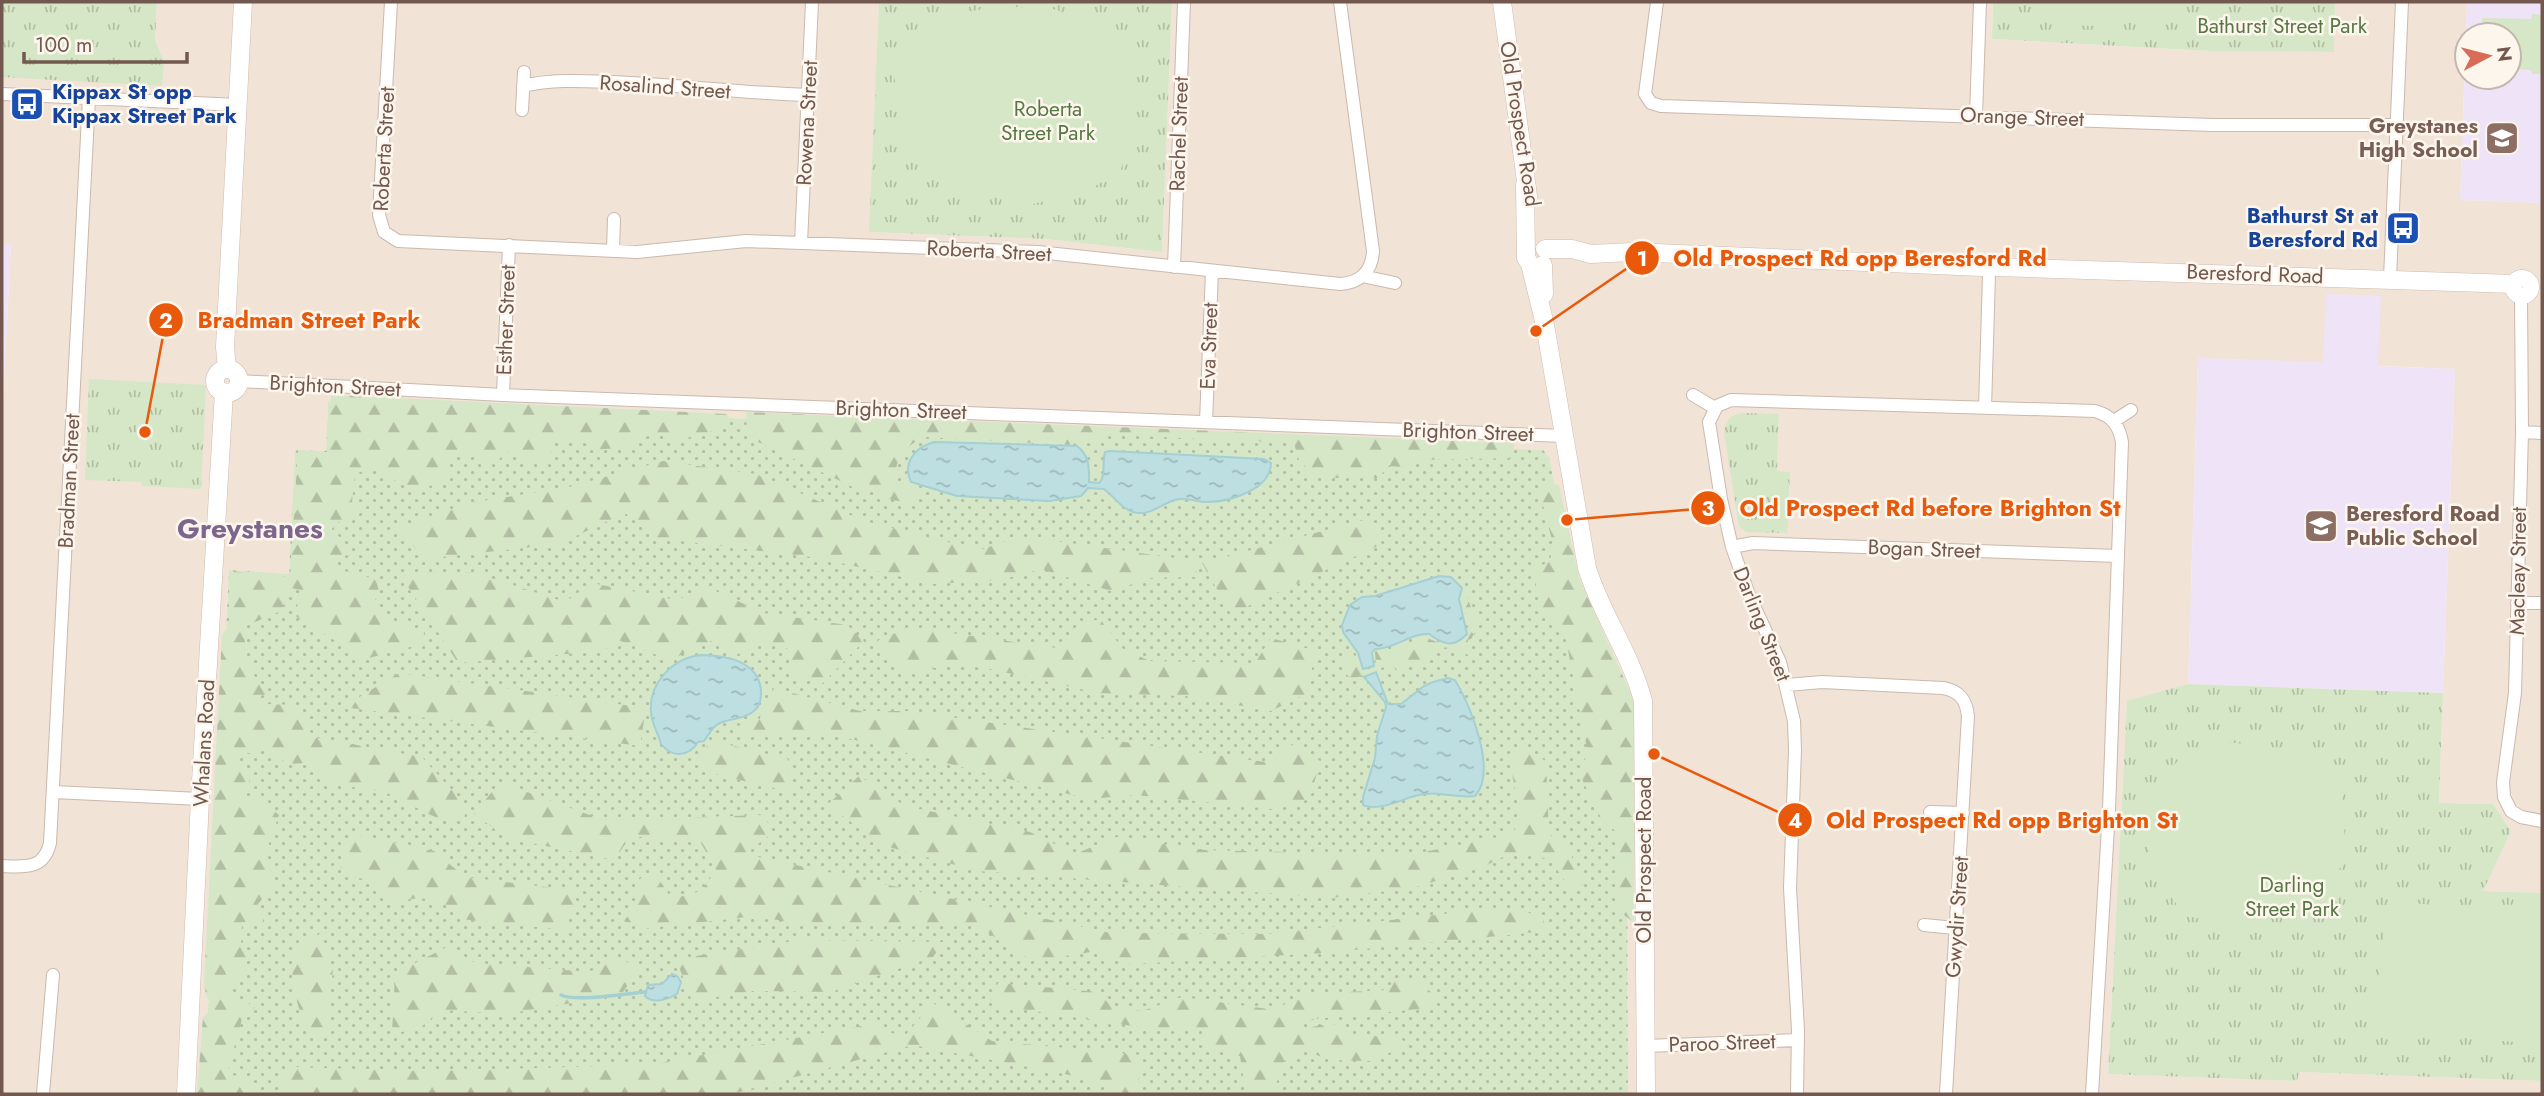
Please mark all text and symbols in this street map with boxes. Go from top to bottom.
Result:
park label: Bathurst Street Park [2197,11,2368,41]
scale bar [24,21,187,65]
north arrow [2453,21,2523,91]
text: 100 m [35,30,92,60]
street label: Old Prospect Road [1492,39,1548,209]
text: N [2490,45,2519,63]
street label: Rowena Street [789,60,825,186]
street label: Rosalind Street [598,67,732,107]
street label: Rachel Street [1162,76,1196,192]
place label: Kippax St opp Kippax Street Park [52,77,237,131]
bus stop icon: Kippax St opp Kippax Street Park [8,85,46,123]
street label: Roberta Street [366,86,402,212]
park label: Roberta Street Park [1001,94,1096,148]
street label: Orange Street [1959,100,2085,134]
place label: Greystanes High School [2359,111,2478,165]
school or university icon: Greystanes High School [2483,119,2521,157]
place label: Bathurst St at Beresford Rd [2247,201,2378,255]
bus stop icon: Bathurst St at Beresford Rd [2384,209,2422,247]
street label: Roberta Street [926,233,1052,269]
callout: Old Prospect Rd opp Beresford Rd [1625,236,2061,280]
text: Old Prospect Rd opp Beresford Rd [1673,241,2047,275]
text: 1 [1637,244,1647,274]
street label: Beresford Road [2186,257,2324,291]
street label: Esther Street [489,264,523,376]
callout: Bradman Street Park [149,298,434,342]
street label: Eva Street [1192,302,1226,390]
text: Bradman Street Park [198,303,421,337]
text: 2 [159,306,173,336]
street label: Brighton Street [269,368,401,404]
street label: Brighton Street [835,393,967,427]
street label: Bradman Street [50,413,88,549]
street label: Brighton Street [1402,415,1534,449]
callout: Old Prospect Rd before Brighton St [1690,486,2134,530]
text: Old Prospect Rd before Brighton St [1739,491,2121,525]
text: 3 [1701,494,1715,524]
place label: Beresford Road Public School [2346,499,2500,553]
school or university icon: Beresford Road Public School [2302,507,2340,545]
street label: Macleay Street [2502,507,2534,635]
district label: Greystanes [177,508,323,549]
street label: Bogan Street [1867,532,1981,566]
street label: Darling Street [1725,562,1799,686]
street label: Whalans Road [186,678,222,808]
street label: Old Prospect Road [1629,776,1659,944]
callout: Old Prospect Rd opp Brighton St [1777,798,2192,842]
text: Old Prospect Rd opp Brighton St [1826,803,2179,837]
text: 4 [1788,806,1802,836]
street label: Gwydir Street [1938,855,1976,979]
park label: Darling Street Park [2245,870,2340,924]
street label: Paroo Street [1668,1026,1776,1060]

